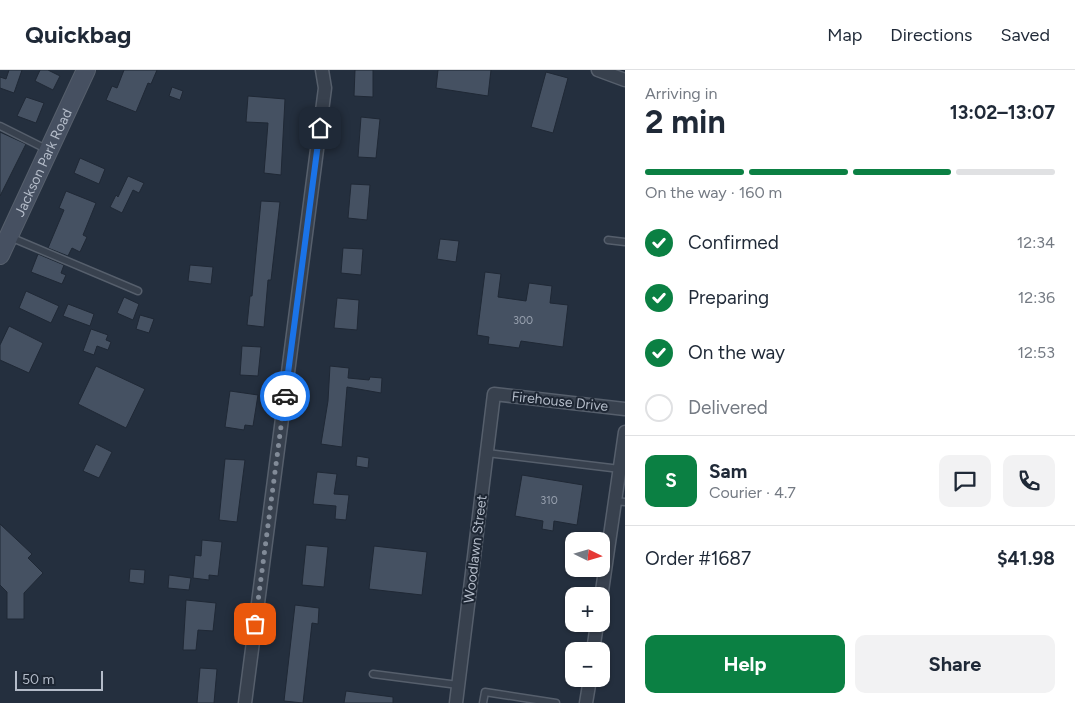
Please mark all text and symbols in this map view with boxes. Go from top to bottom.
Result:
text: Quickbag [25,20,131,49]
text: Map [827,24,862,46]
text: Directions [890,24,972,46]
text: Saved [1000,24,1050,46]
text: Arriving in [645,84,717,103]
text: 13:02–13:07 [950,101,1055,124]
text: 2 min [645,103,726,141]
street label: Jackson Park Road [11,106,76,219]
pin [299,107,341,149]
icon: home [306,114,334,142]
text: On the way · 160 m [645,183,782,202]
icon: check [645,229,673,257]
text: Confirmed [688,231,779,254]
text: 12:34 [1017,233,1055,252]
icon: check [645,284,673,312]
text: Preparing [688,286,769,309]
text: 12:36 [1018,288,1055,307]
house number: 300 [513,314,533,327]
icon: check [645,339,673,367]
text: On the way [688,341,785,364]
text: 12:53 [1017,343,1055,362]
courier [260,371,310,421]
icon: car [271,382,299,410]
street label: Firehouse Drive [511,388,609,415]
text: Delivered [688,396,768,419]
button: chat [939,455,991,507]
button: phone [1003,455,1055,507]
text: Sam [709,460,747,483]
text: S [665,469,677,492]
text: Courier · 4.7 [709,483,796,502]
street label: Woodlawn Street [460,494,491,604]
house number: 310 [540,494,558,507]
north arrow [565,532,610,578]
map controls [565,532,610,687]
text: Order #1687 [645,547,751,570]
text: $41.98 [997,547,1055,570]
button: + [565,587,610,632]
pin [234,603,276,645]
icon: bag [241,610,269,638]
button: Help [645,635,845,693]
button: Share [855,635,1055,693]
button: − [565,642,610,687]
scale bar [15,668,102,691]
text: 50 m [22,671,54,688]

